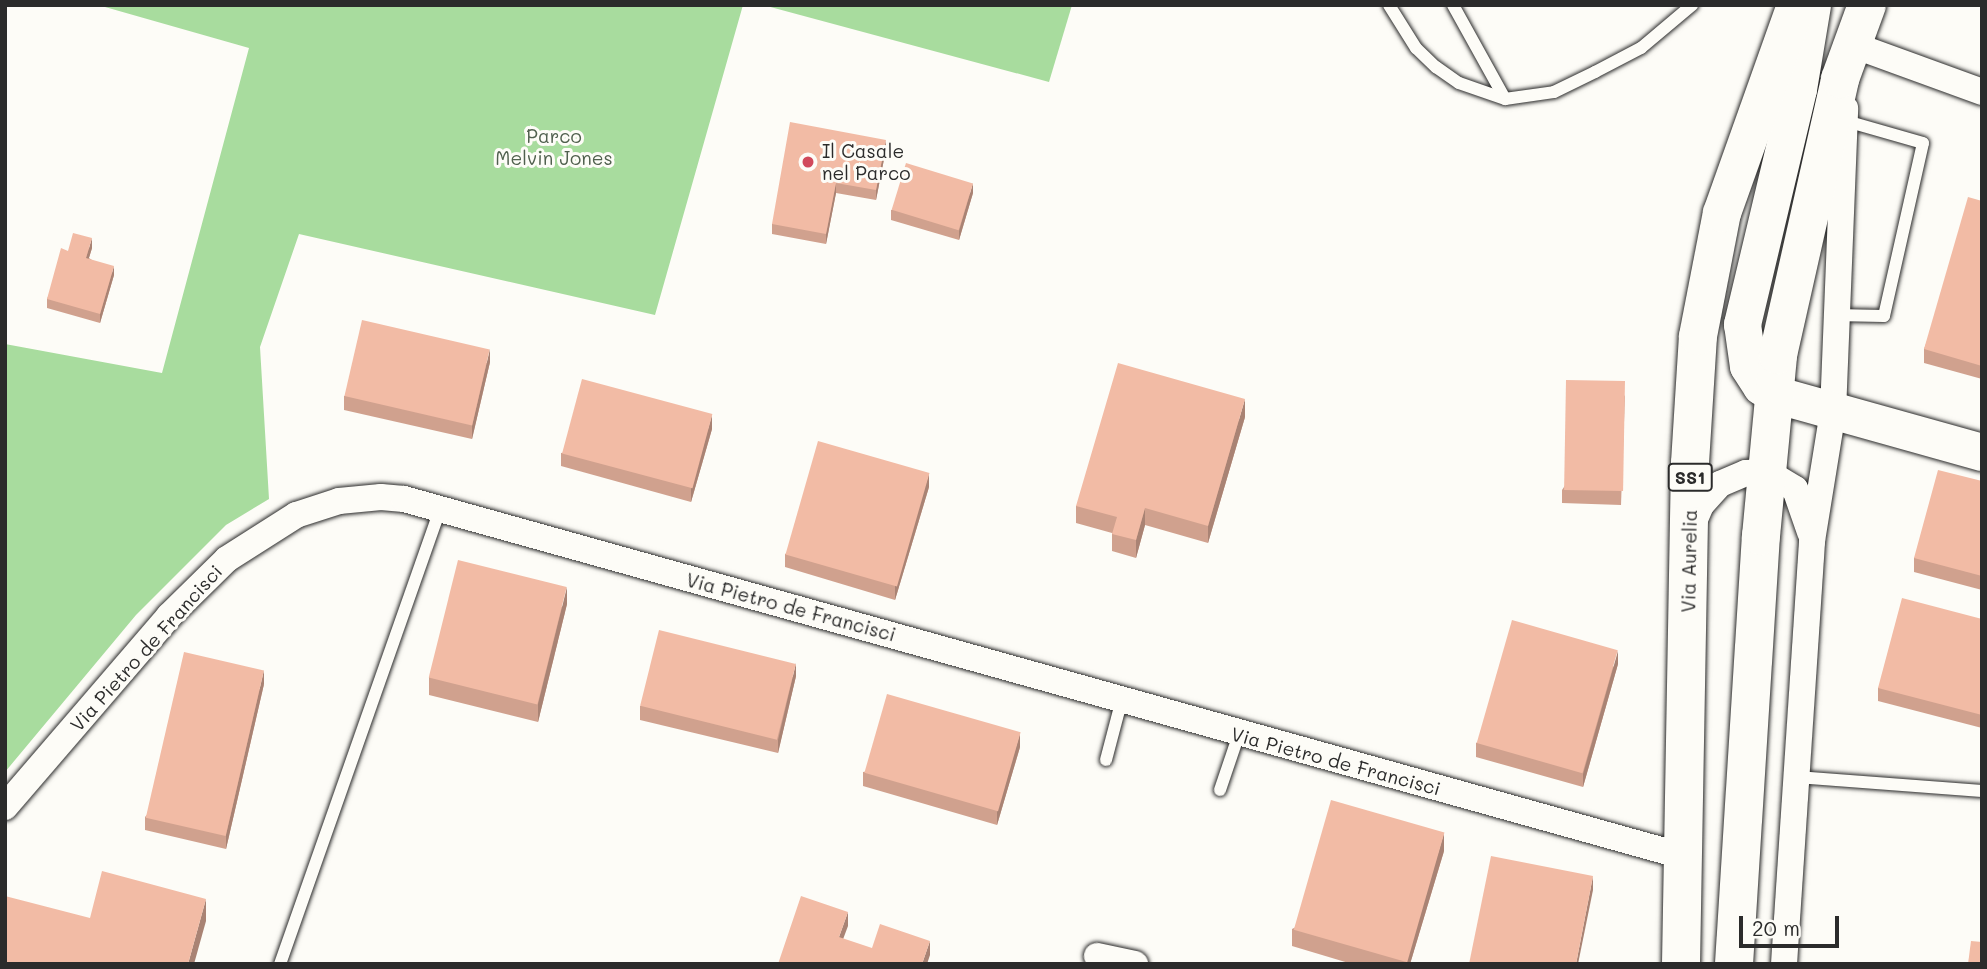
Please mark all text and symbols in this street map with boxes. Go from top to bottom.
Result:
park label: Parco Melvin Jones [495,125,613,169]
place label: Il Casale nel Parco [822,140,911,184]
marker: Il Casale nel Parco [800,154,816,170]
road number: SS1 [1667,462,1713,491]
street label: Via Aurelia [1677,509,1701,613]
street label: Via Pietro de Francisci [65,560,227,736]
street label: Via Pietro de Francisci [684,568,898,646]
street label: Via Pietro de Francisci [1229,722,1443,800]
scale bar [1742,902,1842,946]
text: 20 m [1752,914,1800,941]

